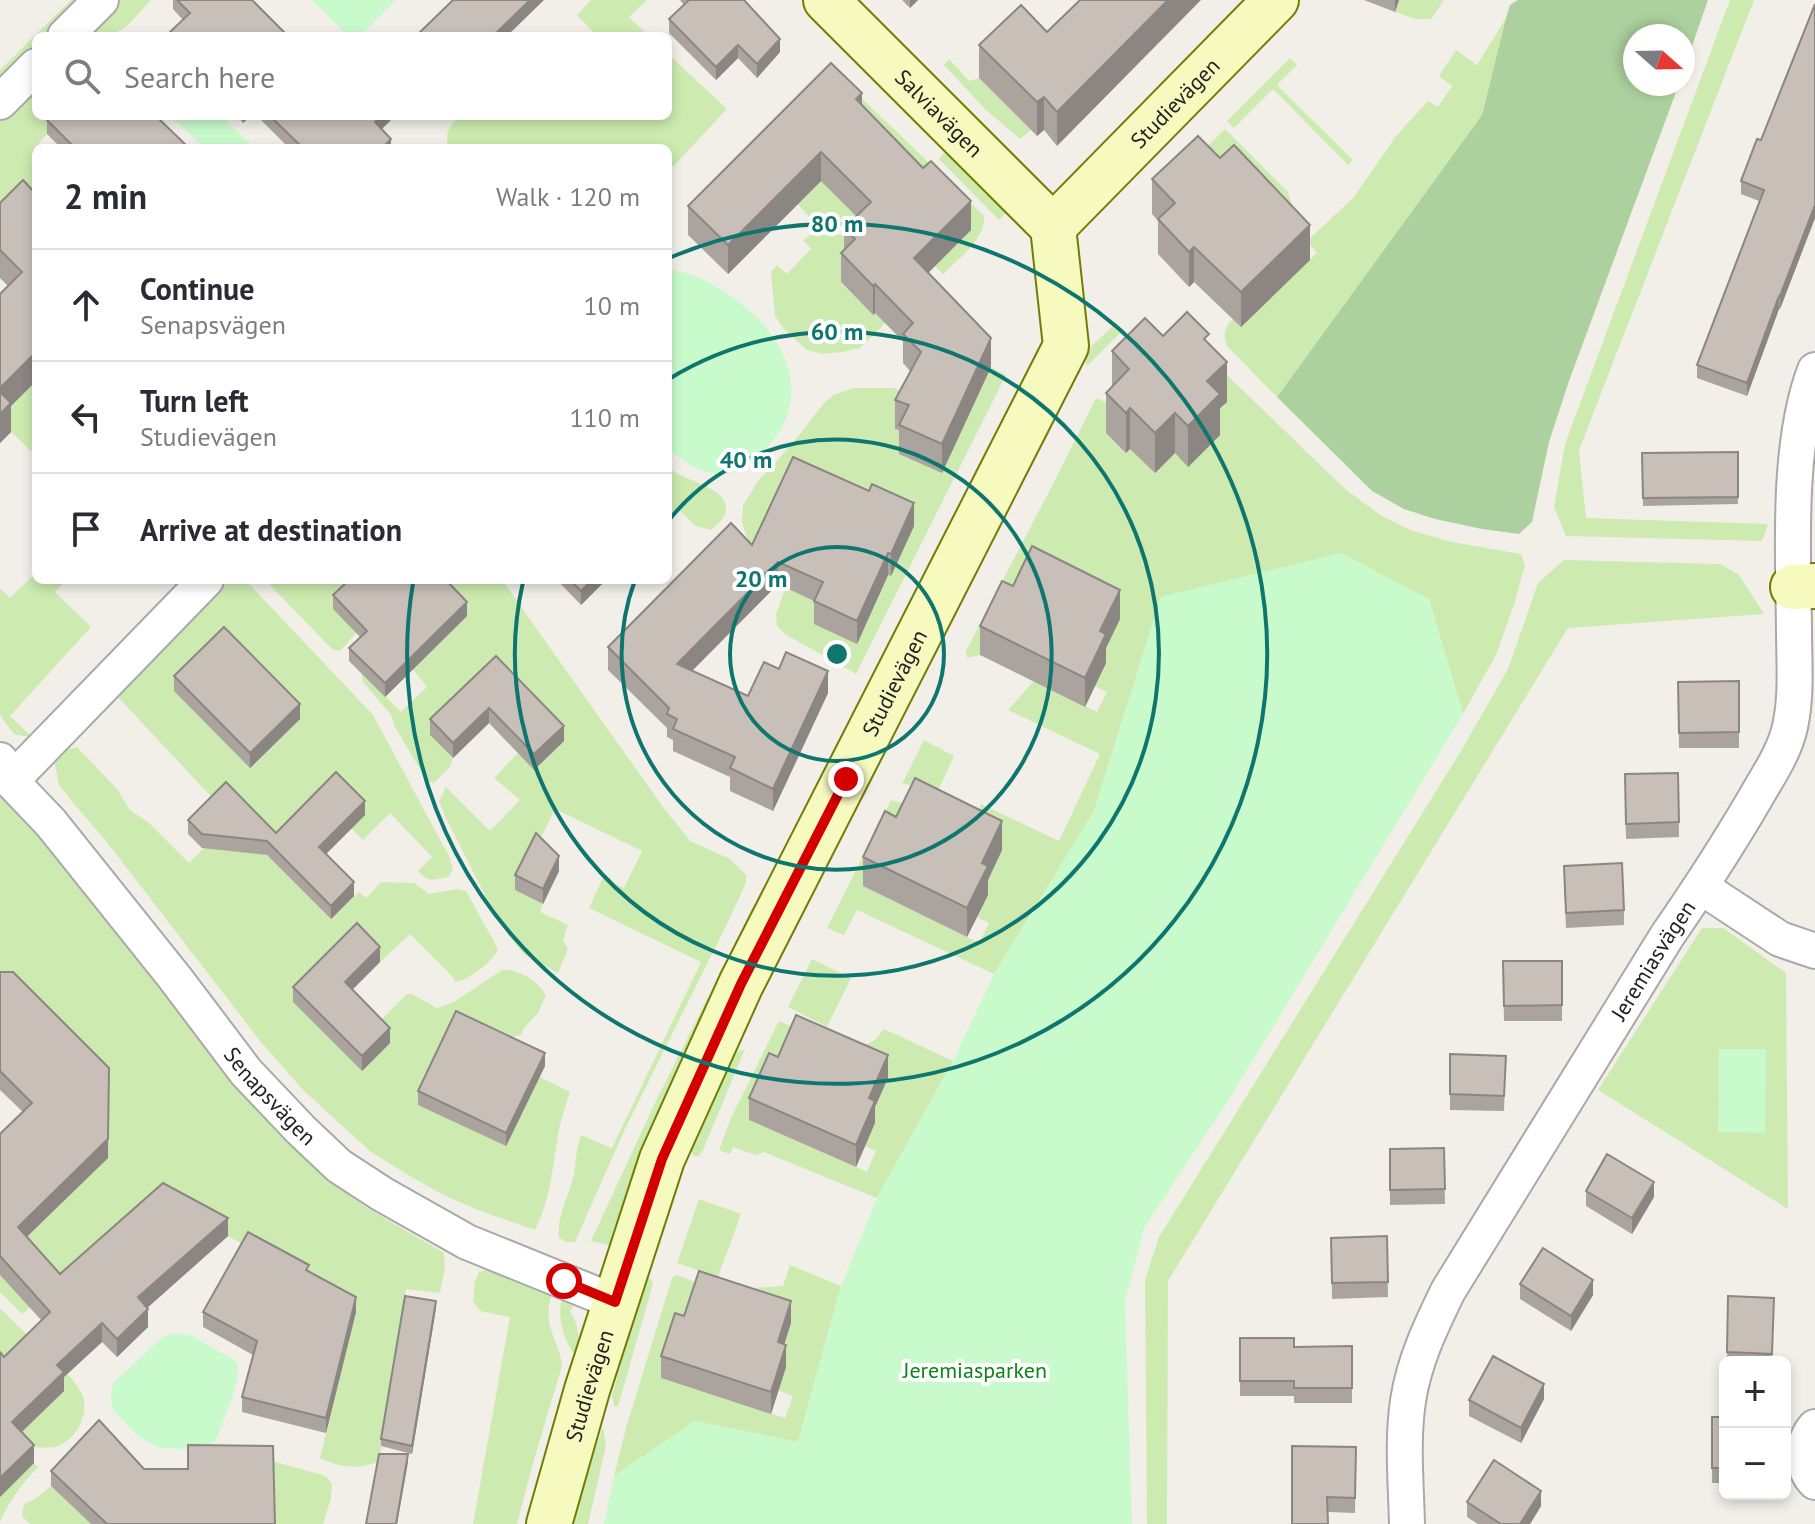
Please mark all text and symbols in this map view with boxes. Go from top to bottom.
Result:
north arrow [1623,24,1695,96]
search box [32,32,672,120]
street label: Studievägen [1124,52,1226,154]
icon: search [60,54,104,98]
text: Search here [124,57,275,96]
street label: Salviavägen [889,63,989,163]
text: 2 min [64,174,147,218]
text: Walk · 120 m [496,180,640,213]
text: 80 m [811,208,863,239]
text: Continue [140,269,254,308]
icon: ahead [64,283,108,327]
text: 10 m [584,289,640,322]
text: Senapsvägen [140,308,286,341]
text: 60 m [811,316,863,347]
text: Turn left [140,381,248,420]
icon: left [64,395,108,439]
text: 110 m [569,401,640,434]
text: Studievägen [140,420,277,453]
text: 40 m [720,444,772,475]
icon: arrive [64,507,108,551]
text: Arrive at destination [140,510,402,549]
text: 20 m [735,563,787,594]
street label: Studievägen [856,625,933,741]
centre of rings [823,640,851,668]
route end [828,761,864,797]
street label: Jeremiasvägen [1604,895,1701,1026]
street label: Senapsvägen [218,1041,322,1151]
route start [546,1263,582,1299]
street label: Studievägen [559,1326,620,1445]
park label: Jeremiasparken [902,1356,1047,1384]
map controls [1719,1356,1791,1500]
button: + [1719,1356,1791,1428]
button: − [1719,1428,1791,1500]

